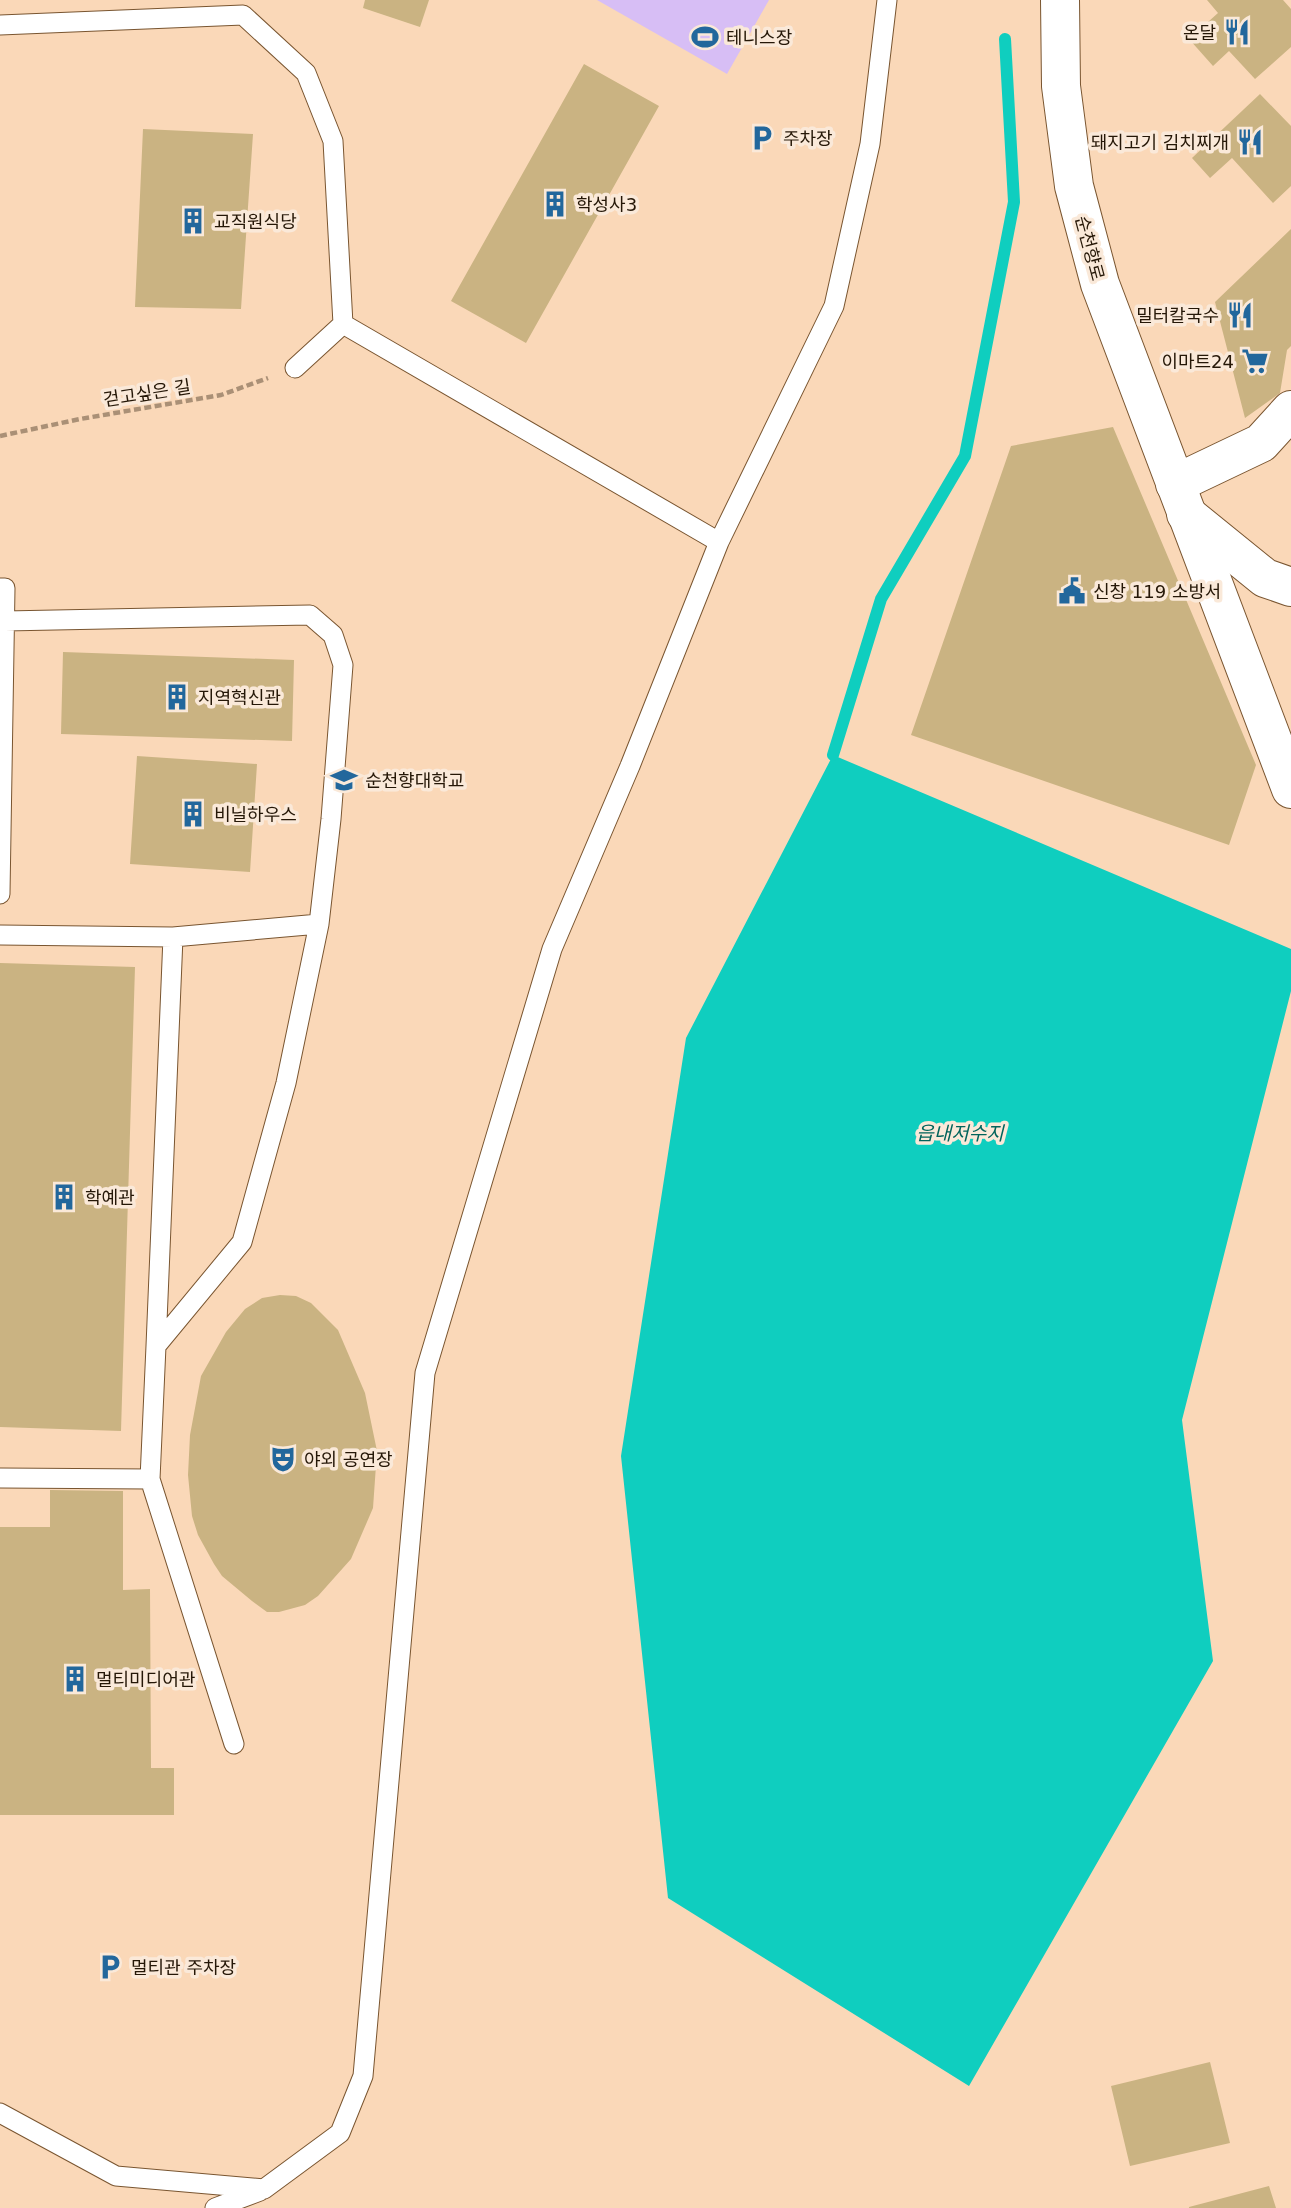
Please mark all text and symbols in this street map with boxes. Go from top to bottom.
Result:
restaurant icon: 온달 [1222,17,1252,47]
sports icon: 테니스장 [690,22,720,52]
place label: 온달 [1183,22,1216,43]
place label: 테니스장 [726,27,792,48]
parking icon: 주차장 [747,123,777,153]
restaurant icon: 돼지고기 김치찌개 [1235,127,1265,157]
place label: 주차장 [783,128,833,149]
place label: 돼지고기 김치찌개 [1091,132,1229,153]
building icon: 학성사3 [540,189,570,219]
place label: 학성사3 [576,194,637,215]
building icon: 교직원식당 [178,206,208,236]
place label: 교직원식당 [214,211,297,232]
street label: 순천향로 [1071,213,1109,283]
restaurant icon: 밀터칼국수 [1225,300,1255,330]
place label: 밀터칼국수 [1136,305,1219,326]
supermarket icon: 이마트24 [1240,346,1270,376]
place label: 이마트24 [1161,351,1234,372]
street label: 걷고싶은 길 [102,376,192,410]
public building icon: 신창 119 소방서 [1057,576,1087,606]
place label: 신창 119 소방서 [1093,581,1222,602]
building icon: 지역혁신관 [162,682,192,712]
place label: 지역혁신관 [198,687,281,708]
school or university icon: 순천향대학교 [329,765,359,795]
place label: 순천향대학교 [365,770,464,791]
building icon: 비닐하우스 [178,799,208,829]
place label: 비닐하우스 [214,804,297,825]
water label: 읍내저수지 [916,1122,1005,1144]
building icon: 학예관 [49,1182,79,1212]
place label: 학예관 [85,1187,135,1208]
theatre icon: 야외 공연장 [268,1444,298,1474]
place label: 야외 공연장 [304,1449,393,1470]
building icon: 멀티미디어관 [60,1664,90,1694]
place label: 멀티미디어관 [96,1669,196,1690]
parking icon: 멀티관 주차장 [95,1952,125,1982]
place label: 멀티관 주차장 [131,1957,236,1978]

